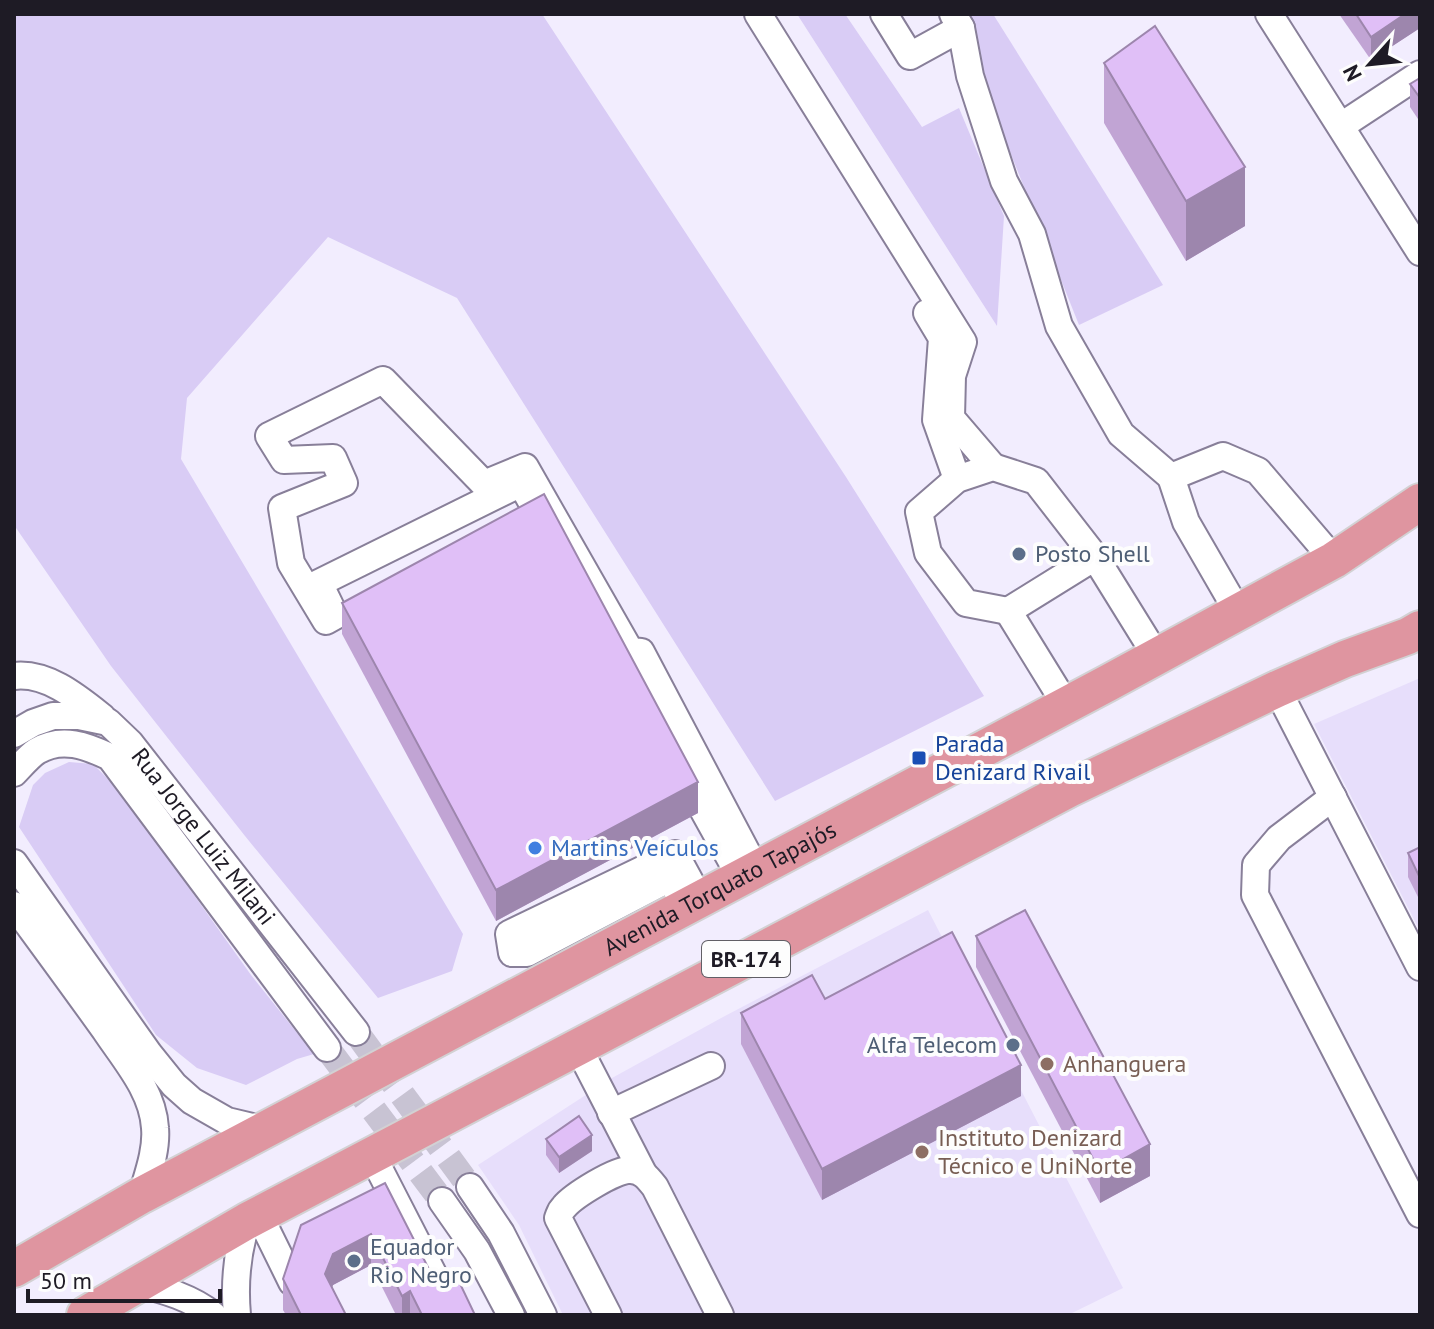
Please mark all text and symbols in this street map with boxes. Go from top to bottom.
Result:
north arrow [1330,24,1410,104]
text: N [1336,60,1368,86]
place label: Posto Shell [1035,538,1150,569]
marker: Posto Shell [1010,545,1028,563]
place label: Parada Denizard Rivail [935,728,1090,787]
street label: Rua Jorge Luiz Milani [125,741,282,931]
marker: Parada Denizard Rivail [910,749,928,767]
street label: Avenida Torquato Tapajós [598,814,842,963]
place label: Martins Veículos [551,832,719,863]
marker: Martins Veículos [526,839,544,857]
road number: BR-174 [702,941,790,977]
place label: Alfa Telecom [867,1029,997,1060]
marker: Alfa Telecom [1004,1036,1022,1054]
place label: Anhanguera [1063,1048,1186,1079]
marker: Anhanguera [1038,1055,1056,1073]
place label: Instituto Denizard Técnico e UniNorte [938,1122,1132,1181]
marker: Instituto Denizard Técnico e UniNorte [913,1143,931,1161]
place label: Equador Rio Negro [370,1231,472,1290]
marker: Equador Rio Negro [345,1252,363,1270]
scale bar [28,1253,220,1303]
text: 50 m [40,1265,92,1296]

